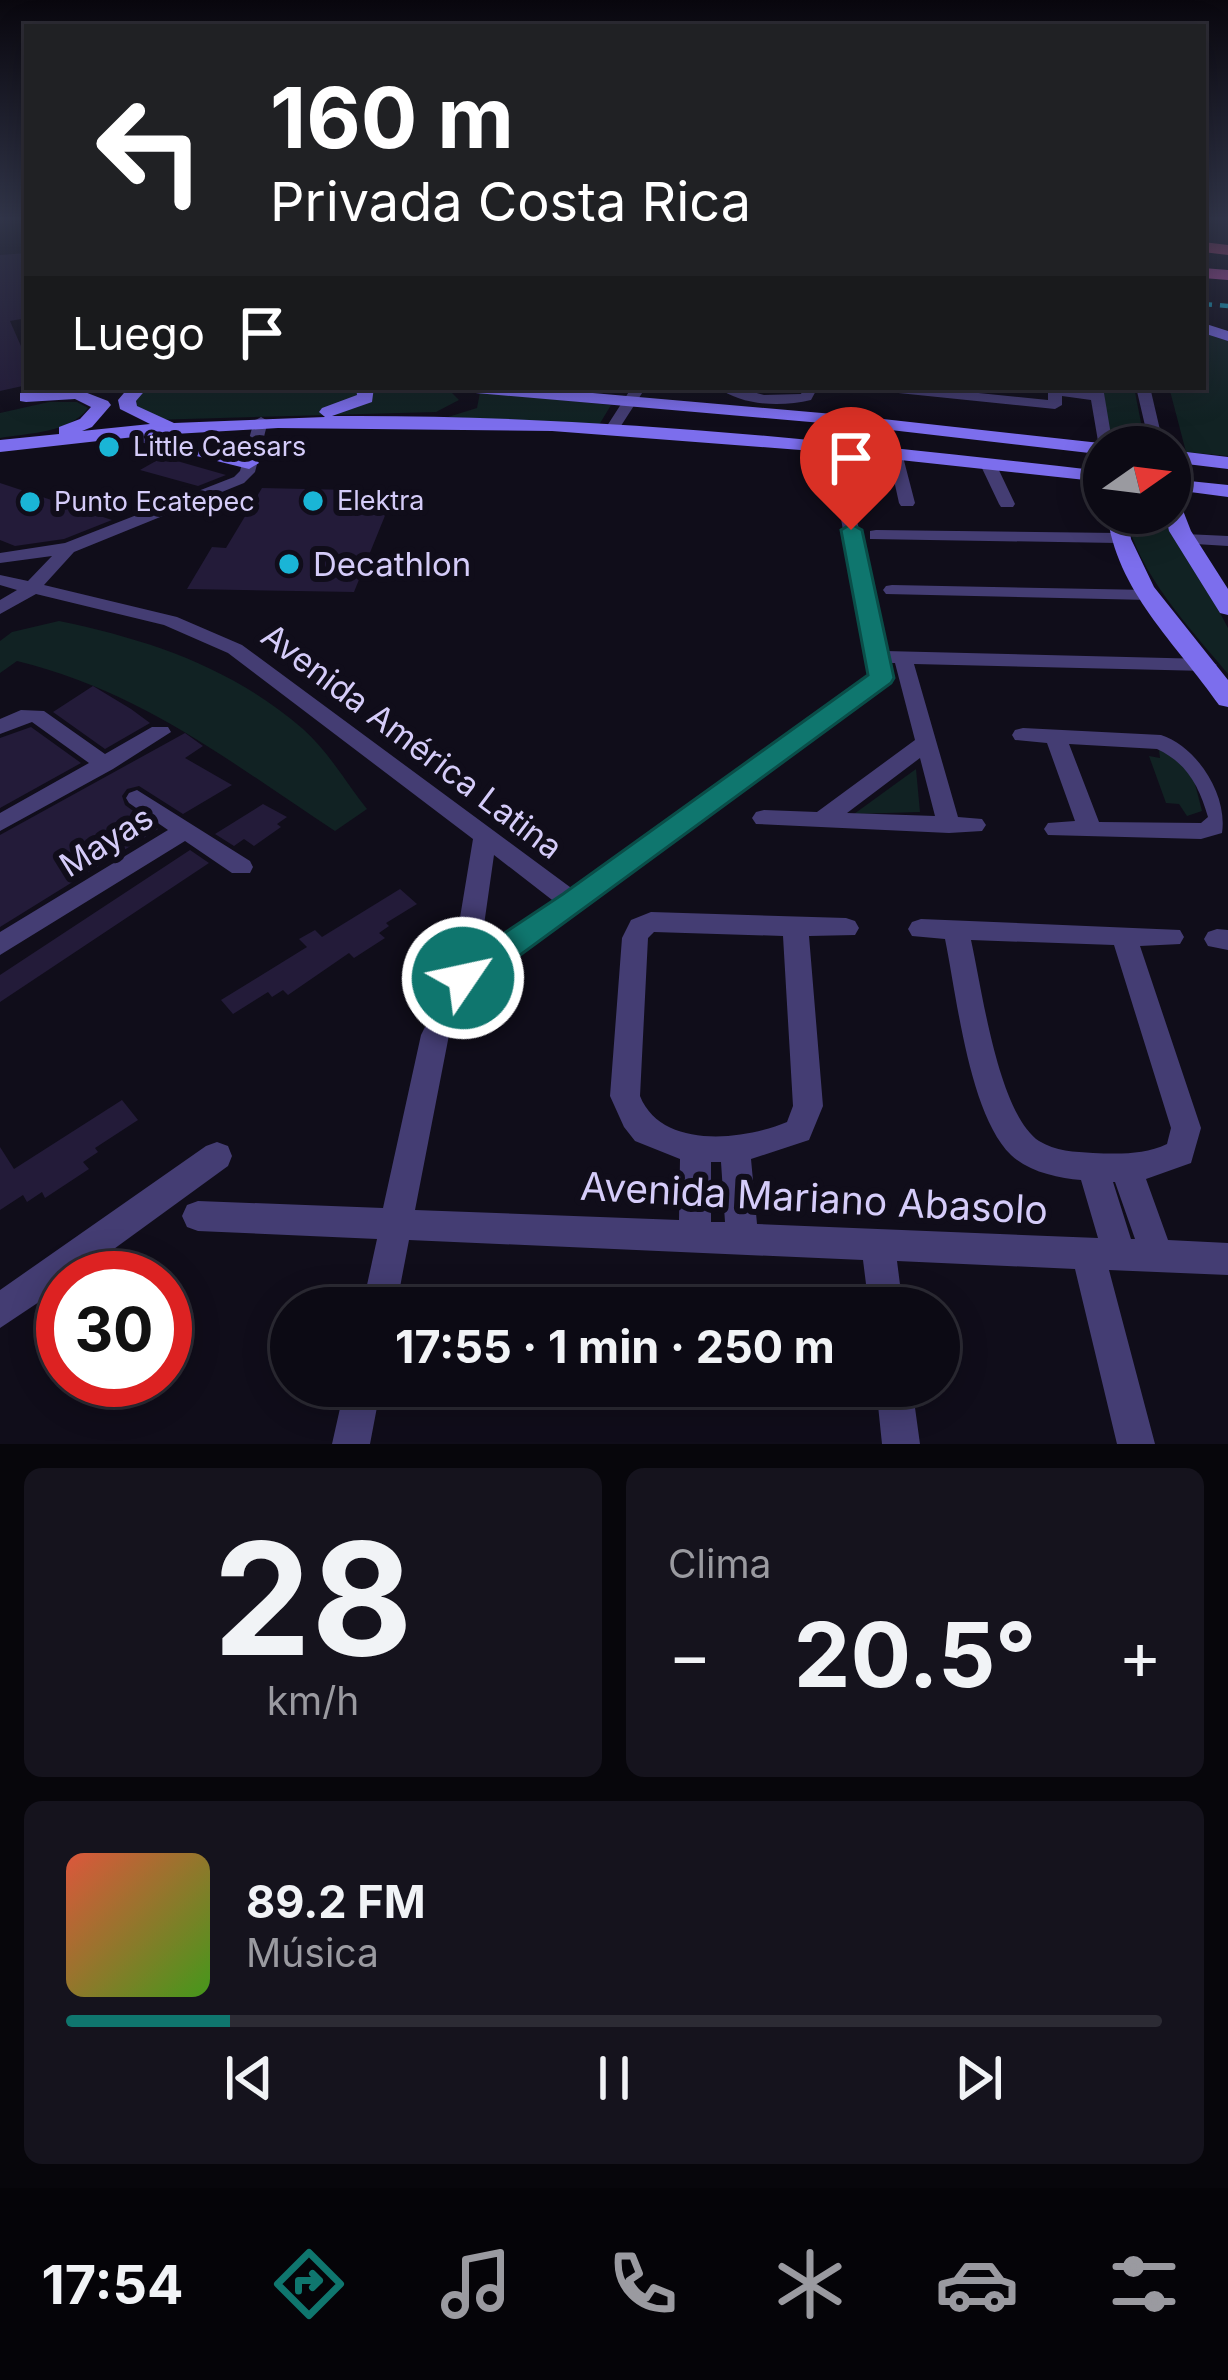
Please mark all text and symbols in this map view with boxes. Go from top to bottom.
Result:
text: 160 m [270,67,514,168]
icon: left [72,72,228,228]
text: Privada Costa Rica [270,169,751,234]
icon: arrive [229,300,295,366]
text: Luego [72,306,205,361]
pin [800,407,902,530]
icon: arrive [818,425,884,491]
north arrow [1083,426,1191,534]
map controls [1083,426,1191,534]
place label: Little Caesars [133,430,306,463]
marker: Little Caesars [96,434,122,460]
place label: Elektra [337,484,425,517]
place label: Punto Ecatepec [54,485,255,518]
marker: Elektra [300,488,326,514]
marker: Punto Ecatepec [17,489,43,515]
place label: Decathlon [313,544,471,584]
marker: Decathlon [276,551,302,577]
street label: Avenida América Latina [254,615,570,867]
street label: Mayas [52,797,160,885]
position arrow [400,915,526,1041]
street label: Avenida Mariano Abasolo [579,1162,1049,1233]
speed limit sign: 30 [36,1251,192,1407]
text: 17:55 · 1 min · 250 m [395,1319,835,1374]
text: 28 [213,1504,413,1693]
text: Clima [668,1540,771,1587]
text: 20.5° [794,1600,1036,1709]
text: − [668,1615,712,1695]
text: + [1118,1615,1162,1695]
text: km/h [267,1677,359,1724]
text: 89.2 FM [246,1874,426,1929]
text: Música [246,1929,379,1976]
icon: previous [216,2045,282,2111]
icon: pause [581,2045,647,2111]
icon: next [946,2045,1012,2111]
icon: directions [267,2242,351,2326]
icon: music [434,2242,518,2326]
icon: phone [601,2242,685,2326]
icon: climate [768,2242,852,2326]
icon: car [935,2242,1019,2326]
icon: filters [1102,2242,1186,2326]
text: 17:54 [42,2252,184,2317]

